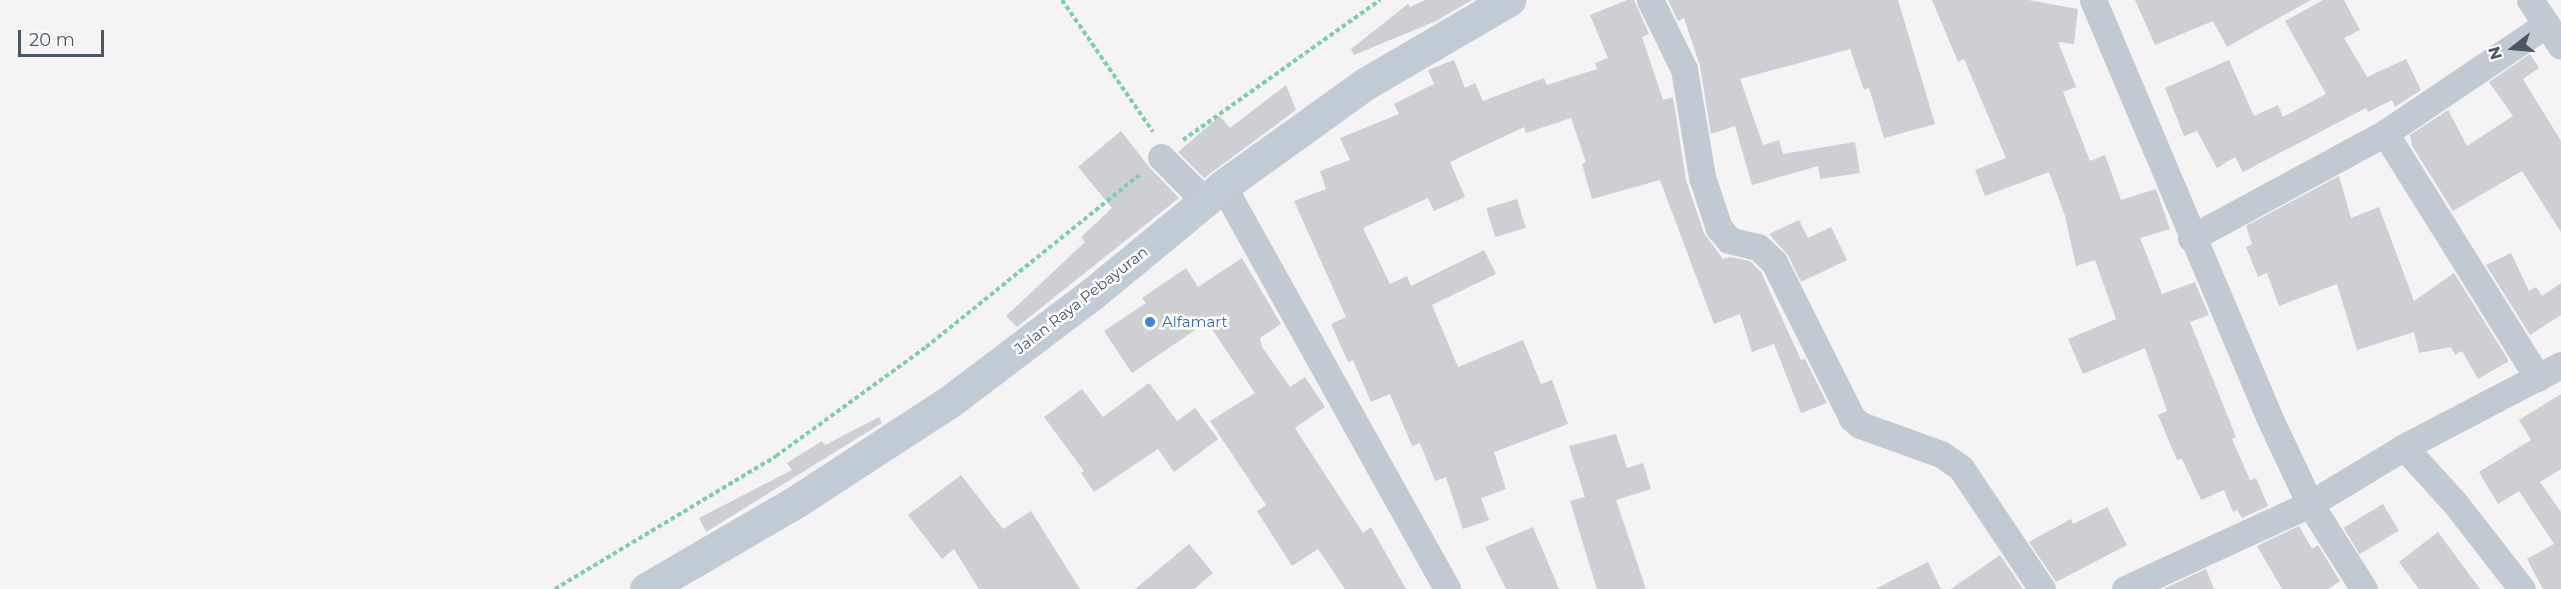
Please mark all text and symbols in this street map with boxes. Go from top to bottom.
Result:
scale bar [21,18,106,56]
north arrow [2483,18,2543,78]
text: 20 m [29,29,75,51]
text: N [2484,44,2506,62]
street label: Jalan Raya Pebayuran [1011,242,1151,358]
place label: Alfamart [1162,313,1228,331]
marker: Alfamart [1143,315,1157,329]

